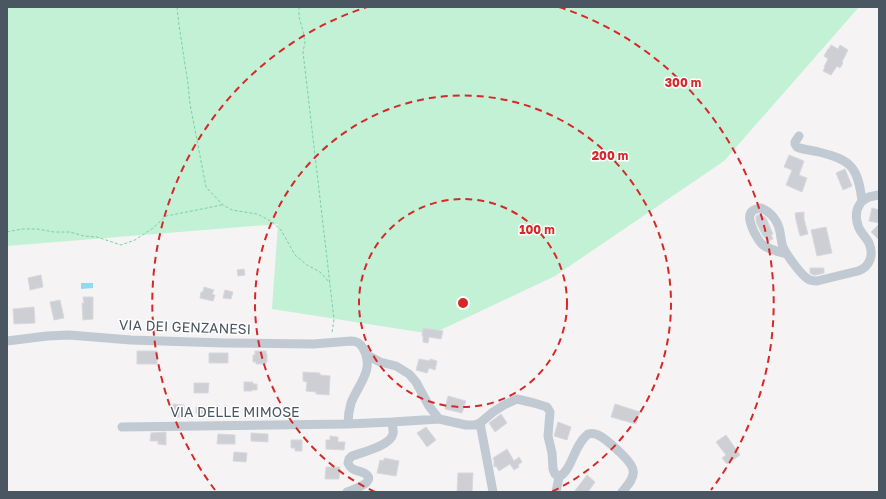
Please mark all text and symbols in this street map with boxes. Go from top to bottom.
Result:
text: 300 m [665,75,701,90]
text: 200 m [592,148,628,163]
text: 100 m [519,222,555,237]
centre of rings [456,296,470,310]
street label: VIA DEI GENZANESI [119,316,251,337]
street label: VIA DELLE MIMOSE [170,403,300,420]

